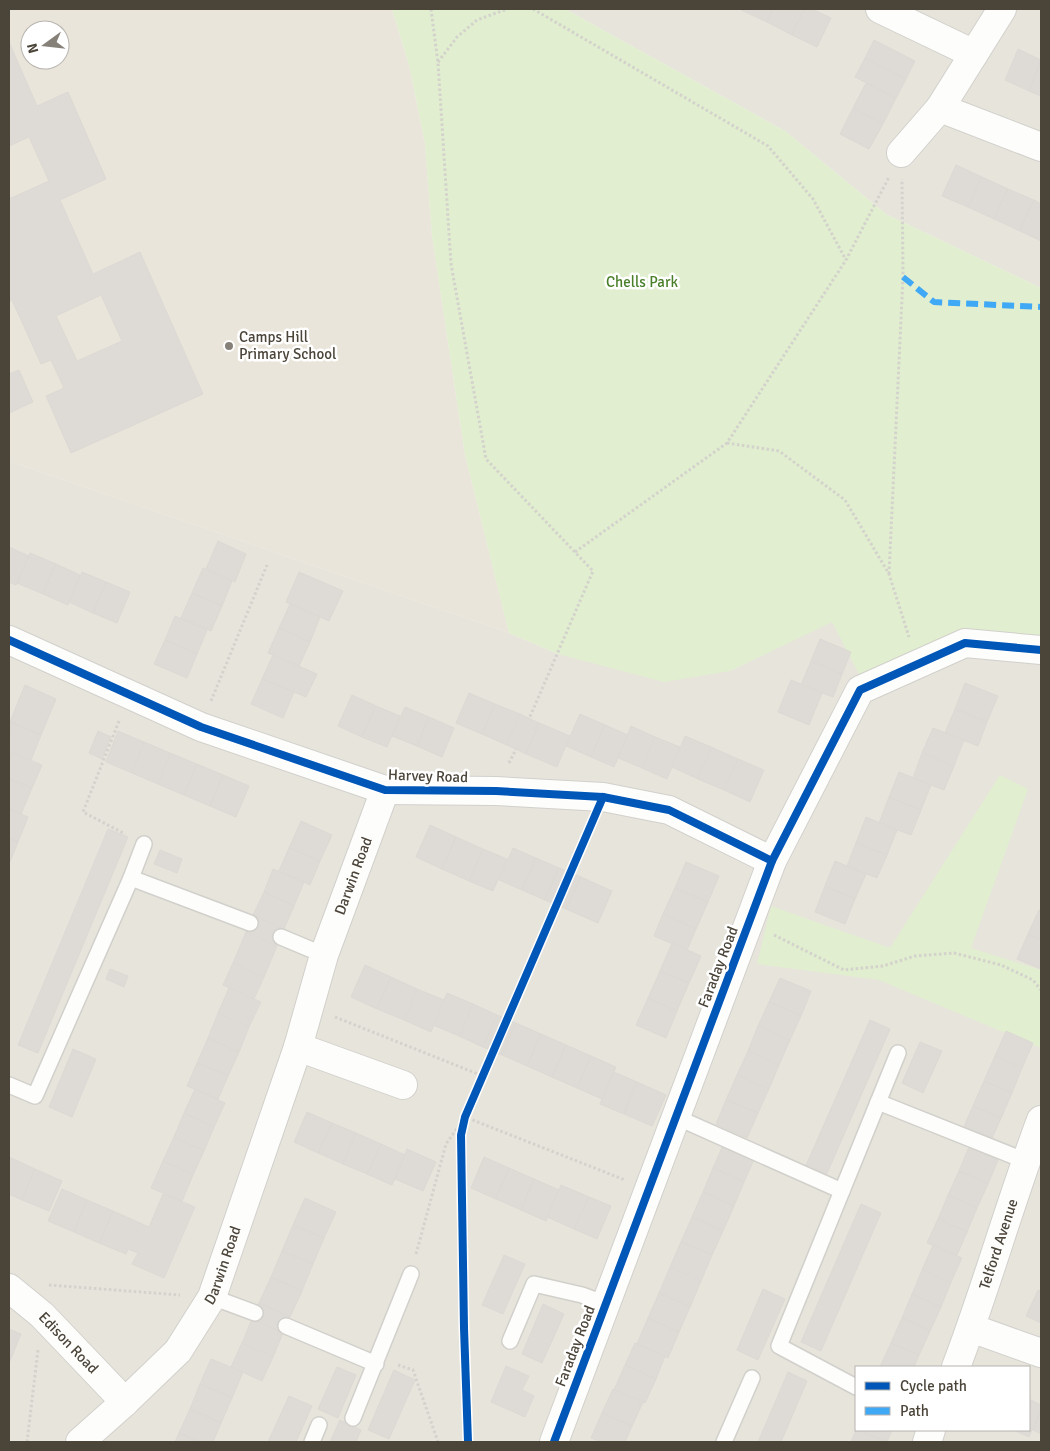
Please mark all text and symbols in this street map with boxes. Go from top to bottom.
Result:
north arrow [20,20,70,70]
text: N [23,41,42,55]
park label: Chells Park [606,273,679,291]
place label: Camps Hill Primary School [239,328,336,363]
marker: Camps Hill Primary School [223,340,235,352]
street label: Harvey Road [388,766,468,786]
street label: Darwin Road [331,834,376,917]
street label: Faraday Road [694,924,742,1010]
street label: Telford Avenue [975,1197,1022,1292]
street label: Darwin Road [200,1224,245,1308]
street label: Faraday Road [551,1303,599,1389]
street label: Edison Road [35,1308,102,1377]
legend [855,1366,1030,1431]
text: Cycle path [900,1377,967,1395]
text: Path [900,1402,929,1420]

